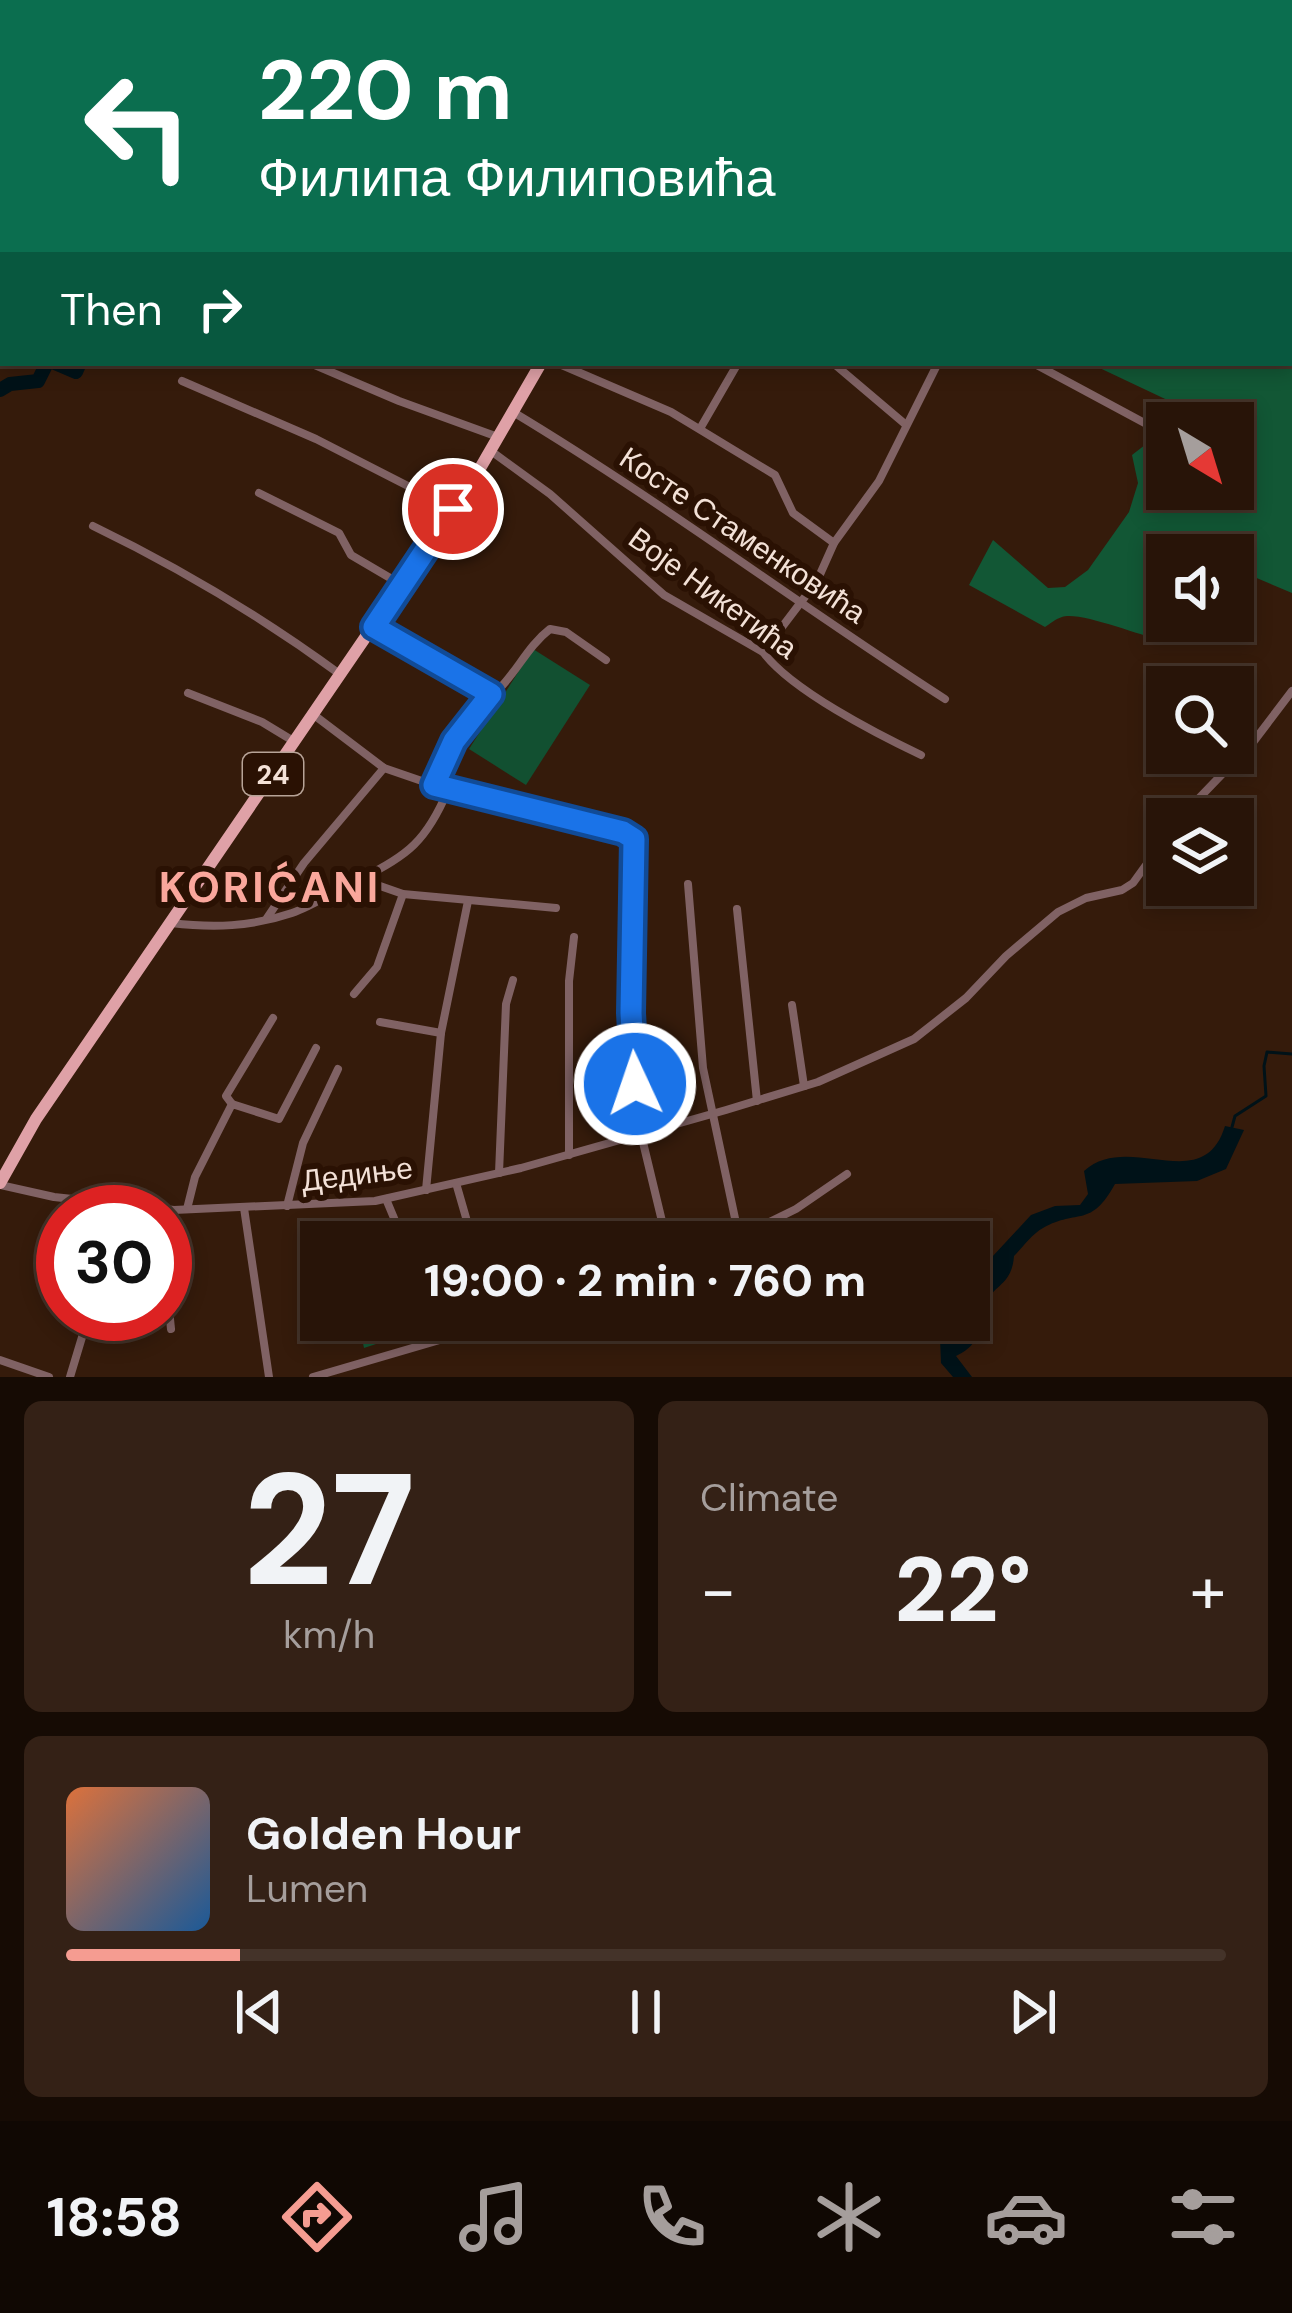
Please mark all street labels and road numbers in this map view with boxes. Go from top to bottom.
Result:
street label: Косте Стаменковића [612,438,874,632]
street label: Воје Никетића [621,519,805,668]
road number: 24 [243,753,303,795]
street label: Дедиње [299,1148,415,1200]

